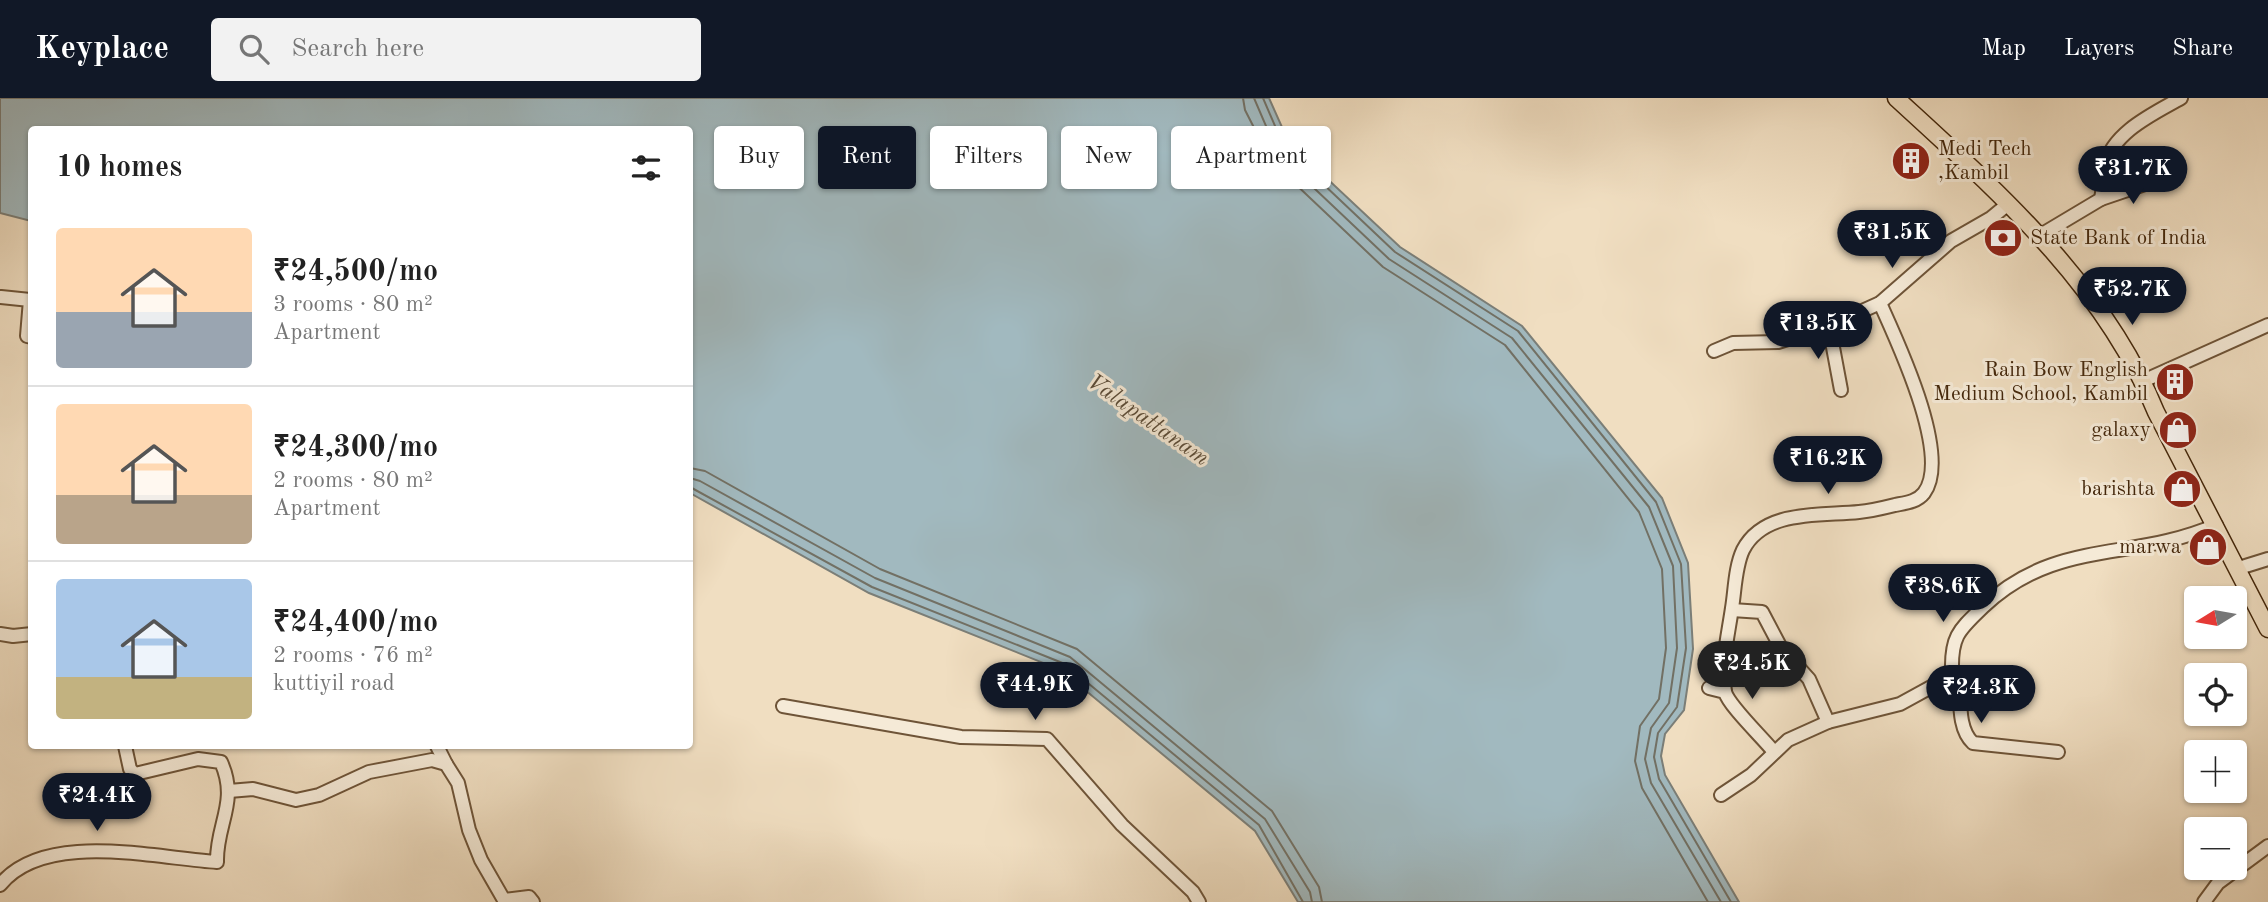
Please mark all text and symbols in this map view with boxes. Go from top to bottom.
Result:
search box [211,18,701,81]
icon: search [235,30,273,68]
text: Keyplace [35,33,169,66]
text: Search here [291,36,424,62]
text: Map [1982,37,2026,61]
text: Layers [2064,37,2134,61]
text: Share [2172,37,2233,61]
chip: Buy [714,126,804,189]
chip: Rent [818,126,916,189]
chip: Filters [930,126,1047,189]
chip: New [1061,126,1157,189]
chip: Apartment [1171,126,1331,189]
place label: Medi Tech ,Kambil [1938,139,2032,184]
building icon: Medi Tech ,Kambil [1890,140,1932,182]
pin: ₹31.7K [2076,146,2190,206]
icon: filters [627,149,665,187]
text: 10 homes [56,153,182,183]
text: ₹31.7K [2094,157,2172,180]
pin: ₹31.5K [1835,211,1949,270]
bank icon: State Bank of India [1982,217,2024,259]
text: ₹31.5K [1853,221,1931,244]
place label: State Bank of India [2030,228,2206,249]
icon: home [112,256,196,340]
text: ₹24,500/mo [273,257,438,287]
pin: ₹52.7K [2075,268,2189,327]
text: ₹52.7K [2093,278,2171,301]
text: 3 rooms · 80 m² [273,293,433,316]
pin: ₹13.5K [1761,302,1875,361]
text: ₹13.5K [1779,312,1857,335]
text: Apartment [273,321,381,344]
place label: Rain Bow English Medium School, Kambil [1933,360,2148,405]
building icon: Rain Bow English Medium School, Kambil [2154,361,2196,403]
water label: Valapattanam [1082,370,1213,471]
shop icon: galaxy [2157,409,2199,451]
place label: galaxy [2091,420,2151,441]
icon: home [112,432,196,516]
text: ₹24,300/mo [273,433,438,463]
pin: ₹16.2K [1771,436,1885,496]
text: ₹16.2K [1789,447,1867,470]
shop icon: barishta [2161,468,2203,510]
text: 2 rooms · 80 m² [273,469,433,492]
place label: barishta [2081,479,2155,500]
text: Apartment [273,497,381,520]
shop icon: marwa [2187,526,2229,568]
place label: marwa [2119,537,2181,558]
pin: ₹38.6K [1886,564,2000,624]
text: ₹38.6K [1904,575,1982,598]
north arrow [2184,586,2247,649]
map controls [2184,586,2247,880]
icon: home [112,607,196,691]
text: ₹24,400/mo [273,608,438,638]
pin: ₹24.5K [1695,642,1809,701]
text: 2 rooms · 76 m² [273,644,433,667]
text: ₹24.5K [1713,652,1791,675]
pin: ₹44.9K [978,662,1092,722]
button: locate [2184,663,2247,726]
pin: ₹24.3K [1924,666,2038,725]
text: kuttiyil road [273,672,395,695]
text: ₹44.9K [996,673,1074,696]
text: ₹24.3K [1942,676,2020,699]
button: + [2184,740,2247,803]
pin: ₹24.4K [40,774,154,833]
text: ₹24.4K [58,784,136,807]
button: − [2184,817,2247,880]

